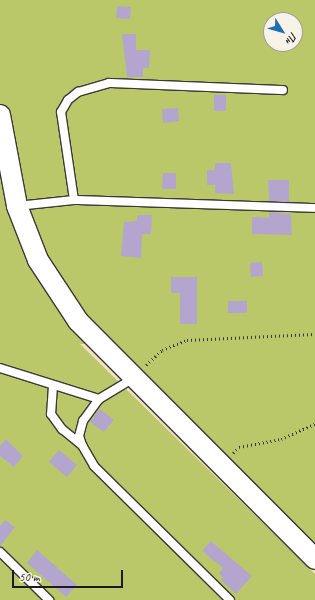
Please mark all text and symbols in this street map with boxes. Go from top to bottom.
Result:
north arrow [263,12,303,52]
text: Пн [283,30,301,47]
scale bar [14,562,125,588]
text: 50 m [19,569,39,585]

